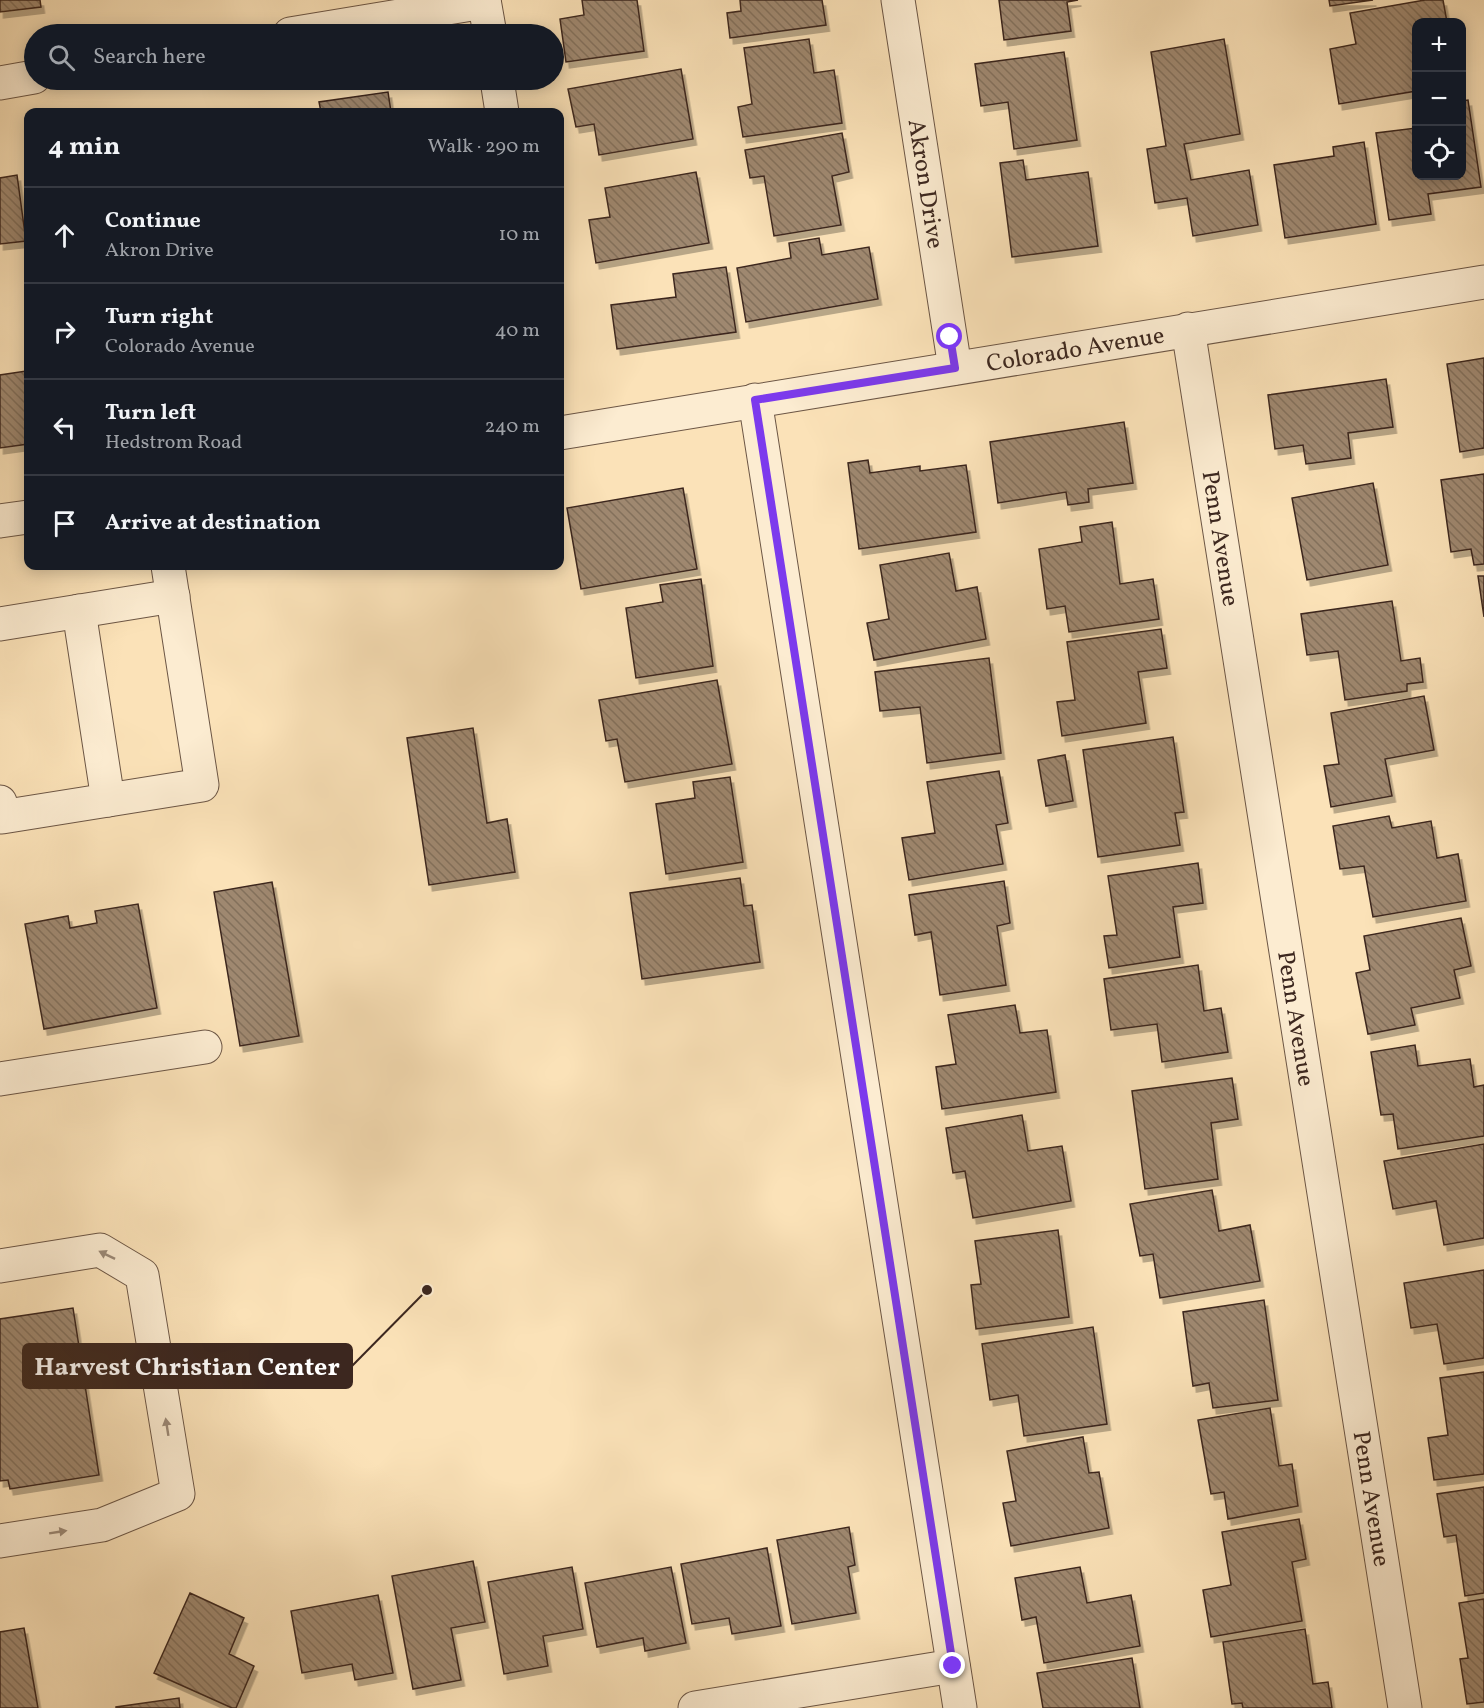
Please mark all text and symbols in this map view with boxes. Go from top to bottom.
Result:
map controls [1412,18,1466,180]
button: + [1412,18,1466,72]
search box [24,24,564,90]
icon: search [45,41,78,74]
text: Search here [93,42,206,73]
button: − [1412,72,1466,126]
street label: Akron Drive [898,117,951,251]
button: locate [1412,126,1466,180]
text: 4 min [48,129,120,165]
text: Walk · 290 m [428,133,540,161]
text: Continue [105,206,201,237]
icon: ahead [48,219,81,252]
text: 10 m [499,221,540,249]
text: Akron Drive [105,237,214,265]
text: Turn right [105,302,213,333]
icon: right [48,315,81,348]
text: 40 m [495,317,540,345]
street label: Colorado Avenue [984,320,1167,382]
route start [936,323,962,349]
text: Colorado Avenue [105,333,255,361]
text: Turn left [105,398,196,429]
icon: left [48,411,81,444]
text: 240 m [485,413,540,441]
text: Hedstrom Road [105,429,242,457]
street label: Penn Avenue [1192,468,1246,609]
icon: arrive [48,507,81,540]
text: Arrive at destination [105,508,321,539]
street label: Penn Avenue [1267,949,1322,1089]
one-way arrow [98,1250,115,1259]
callout: Harvest Christian Center [23,1344,352,1388]
text: Harvest Christian Center [34,1350,340,1386]
one-way arrow [162,1417,171,1436]
street label: Penn Avenue [1343,1429,1398,1569]
one-way arrow [48,1527,67,1536]
route end [939,1652,965,1678]

